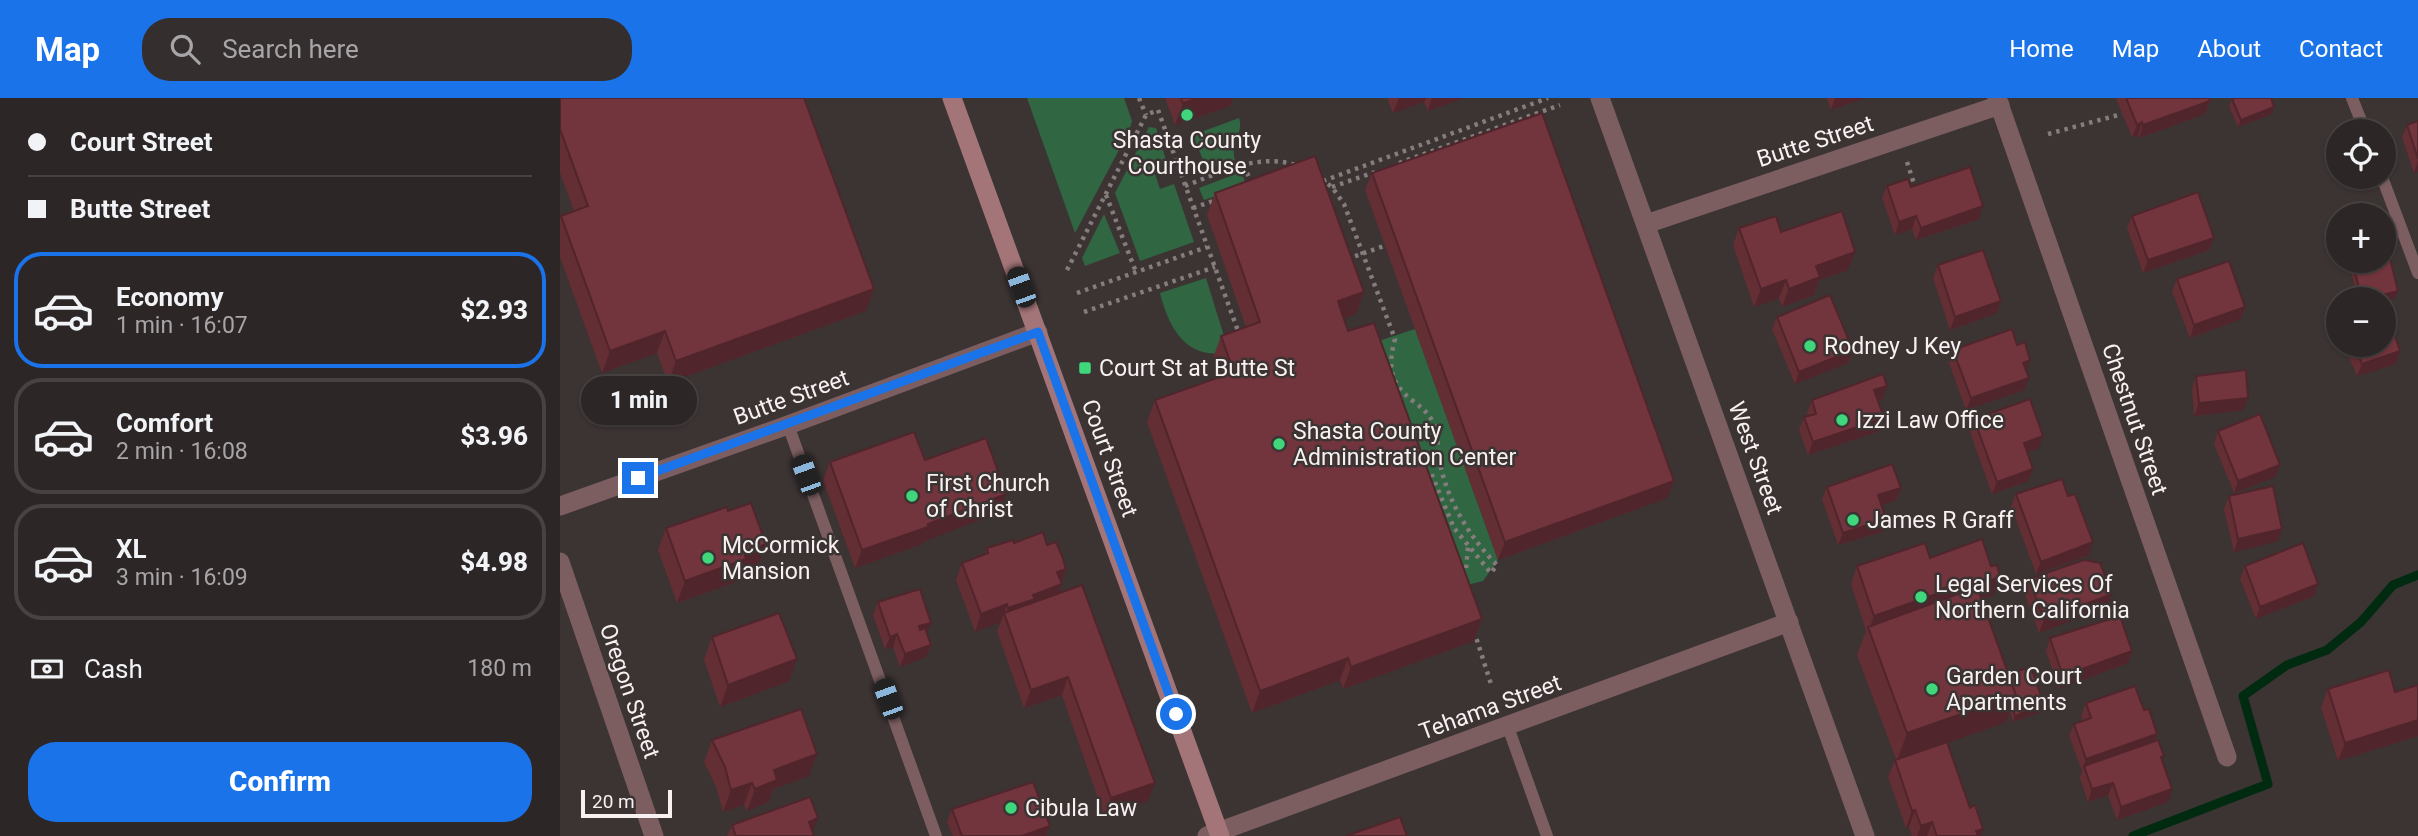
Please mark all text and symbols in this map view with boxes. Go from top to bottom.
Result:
search box [142,18,632,81]
text: Map [35,30,100,69]
icon: search [166,30,204,68]
text: Search here [222,34,359,64]
text: Home [2009,35,2074,63]
text: Map [2112,35,2159,63]
text: About [2197,35,2261,63]
text: Contact [2299,35,2383,63]
marker: Shasta County Courthouse [1179,107,1195,123]
street label: Butte Street [1754,110,1877,173]
map controls [2326,119,2396,357]
button: locate [2326,119,2396,189]
text: Court Street [70,127,213,157]
place label: Shasta County Courthouse [1113,127,1261,180]
text: Butte Street [70,194,210,224]
button: + [2326,203,2396,273]
car [1004,264,1039,310]
icon: car [32,279,95,342]
text: Economy [116,282,223,312]
button: − [2326,287,2396,357]
text: $2.93 [460,295,528,325]
text: 1 min · 16:07 [116,312,248,339]
place label: Rodney J Key [1824,333,1961,360]
marker: Rodney J Key [1802,338,1818,354]
street label: Chestnut Street [2096,340,2173,499]
place label: Court St at Butte St [1099,355,1295,382]
marker: Court St at Butte St [1077,360,1093,376]
street label: Butte Street [730,364,852,431]
callout: 1 min [580,376,696,426]
text: 1 min [610,387,668,414]
street label: Court Street [1076,396,1143,521]
street label: West Street [1723,398,1788,518]
icon: car [32,405,95,468]
place label: Izzi Law Office [1856,407,2004,434]
text: Comfort [116,408,213,438]
marker: Izzi Law Office [1834,412,1850,428]
place label: Shasta County Administration Center [1293,418,1517,471]
text: $3.96 [460,421,528,451]
marker: Shasta County Administration Center [1271,436,1287,452]
text: 2 min · 16:08 [116,438,248,465]
car [789,452,824,498]
route end [622,462,654,494]
place label: First Church of Christ [926,470,1050,523]
marker: First Church of Christ [904,488,920,504]
place label: James R Graff [1867,507,2015,534]
marker: James R Graff [1845,512,1861,528]
icon: car [32,531,95,594]
place label: McCormick Mansion [722,532,840,585]
text: XL [116,534,147,564]
text: $4.98 [460,547,528,577]
marker: McCormick Mansion [700,550,716,566]
text: 3 min · 16:09 [116,564,248,591]
place label: Legal Services Of Northern California [1935,571,2130,624]
marker: Legal Services Of Northern California [1913,589,1929,605]
street label: Oregon Street [594,620,665,762]
icon: cash [28,650,66,688]
text: Cash [84,654,143,684]
text: 180 m [467,655,532,682]
place label: Garden Court Apartments [1946,663,2082,716]
street label: Tehama Street [1416,669,1565,746]
car [871,676,906,722]
marker: Garden Court Apartments [1924,681,1940,697]
route start [1160,698,1192,730]
button: Confirm [28,742,532,822]
scale bar [581,787,672,819]
text: 20 m [592,790,635,813]
place label: Cibula Law [1025,795,1137,822]
marker: Cibula Law [1003,800,1019,816]

